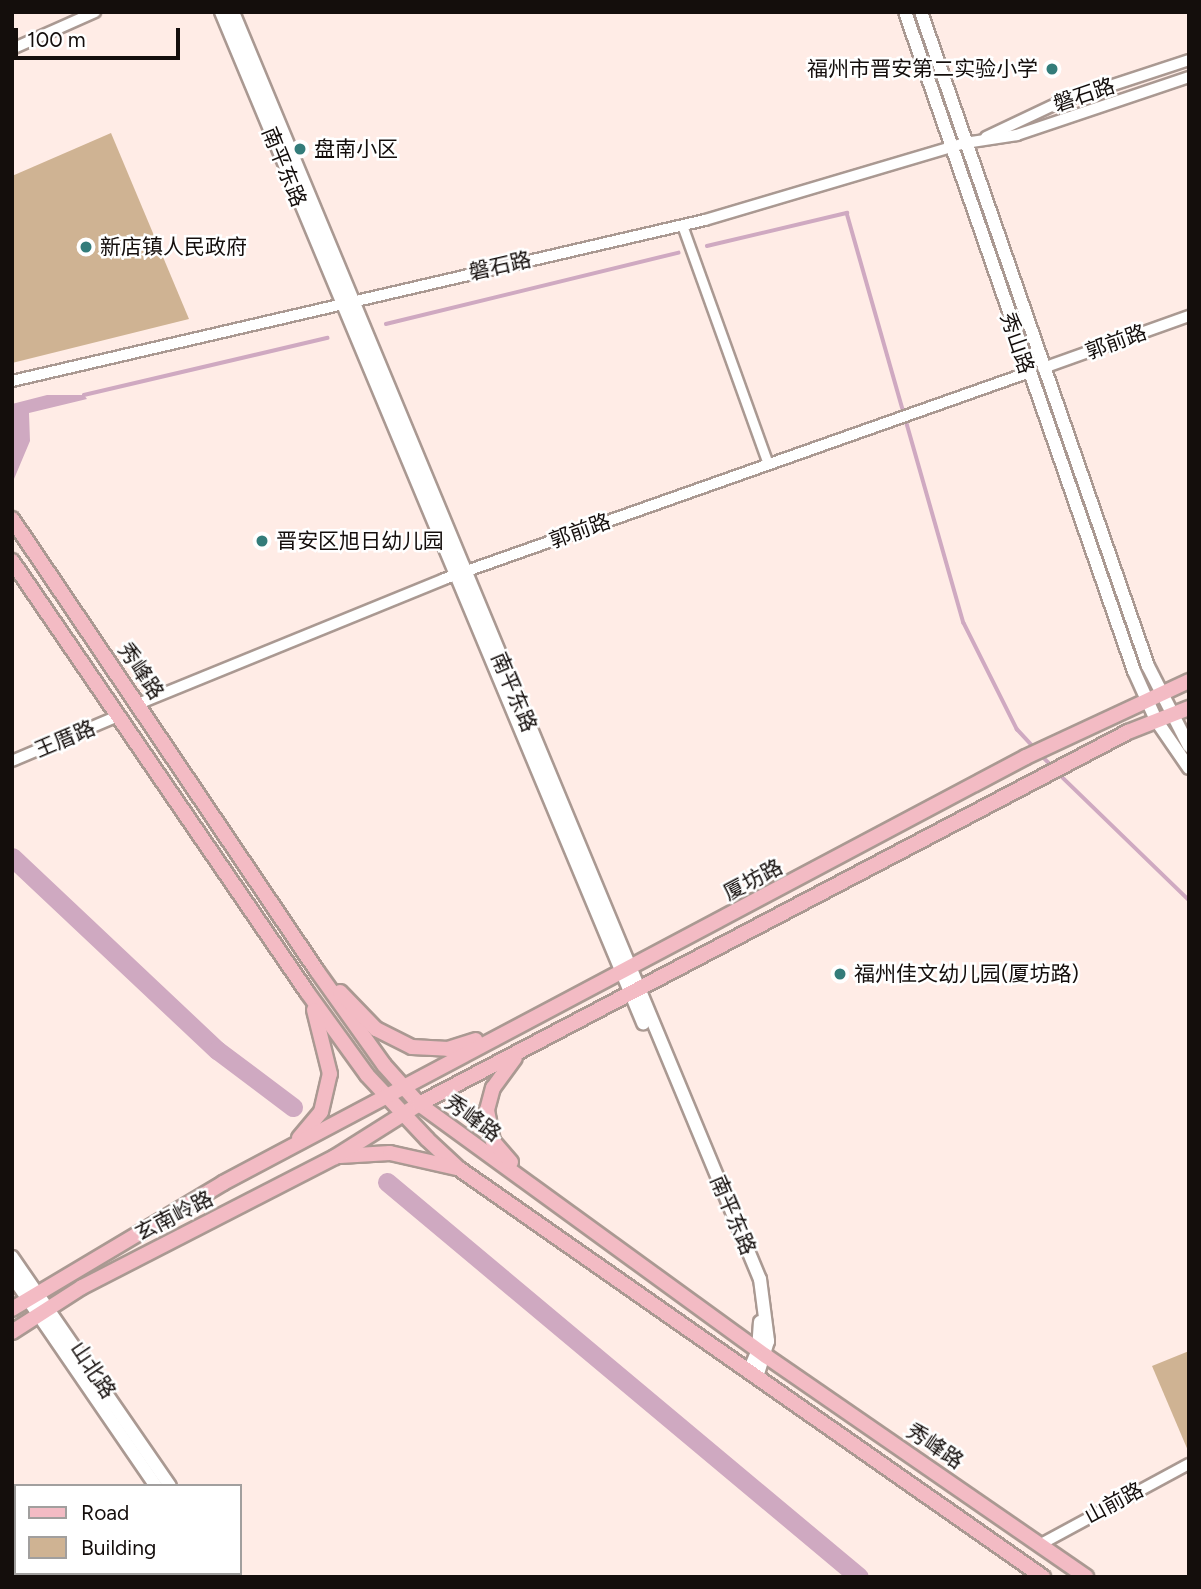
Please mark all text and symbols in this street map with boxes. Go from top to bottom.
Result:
scale bar [18,14,184,58]
text: 100 m [27,27,86,52]
place label: 福州市晋安第二实验小学 [807,56,1038,82]
marker: 福州市晋安第二实验小学 [1044,61,1060,77]
street label: 磐石路 [1050,73,1118,117]
street label: 南平东路 [257,123,311,211]
place label: 盘南小区 [314,136,398,162]
marker: 盘南小区 [292,141,308,157]
place label: 新店镇人民政府 [100,234,247,260]
marker: 新店镇人民政府 [78,239,94,255]
street label: 磐石路 [466,247,534,285]
street label: 秀山路 [995,309,1039,377]
street label: 郭前路 [1082,319,1150,365]
street label: 郭前路 [546,508,614,554]
place label: 晋安区旭日幼儿园 [276,528,444,554]
marker: 晋安区旭日幼儿园 [254,533,270,549]
street label: 秀峰路 [113,638,169,704]
street label: 南平东路 [486,648,542,736]
street label: 王厝路 [31,715,99,763]
street label: 厦坊路 [719,854,787,906]
place label: 福州佳文幼儿园(厦坊路) [854,961,1079,987]
marker: 福州佳文幼儿园(厦坊路) [832,966,848,982]
street label: 秀峰路 [440,1089,506,1147]
street label: 南平东路 [705,1171,761,1259]
street label: 玄南岭路 [131,1186,217,1246]
street label: 山北路 [65,1337,121,1403]
street label: 秀峰路 [902,1418,968,1474]
street label: 山前路 [1080,1477,1148,1529]
legend [14,1484,242,1575]
text: Road [81,1500,129,1525]
text: Building [81,1535,156,1560]

